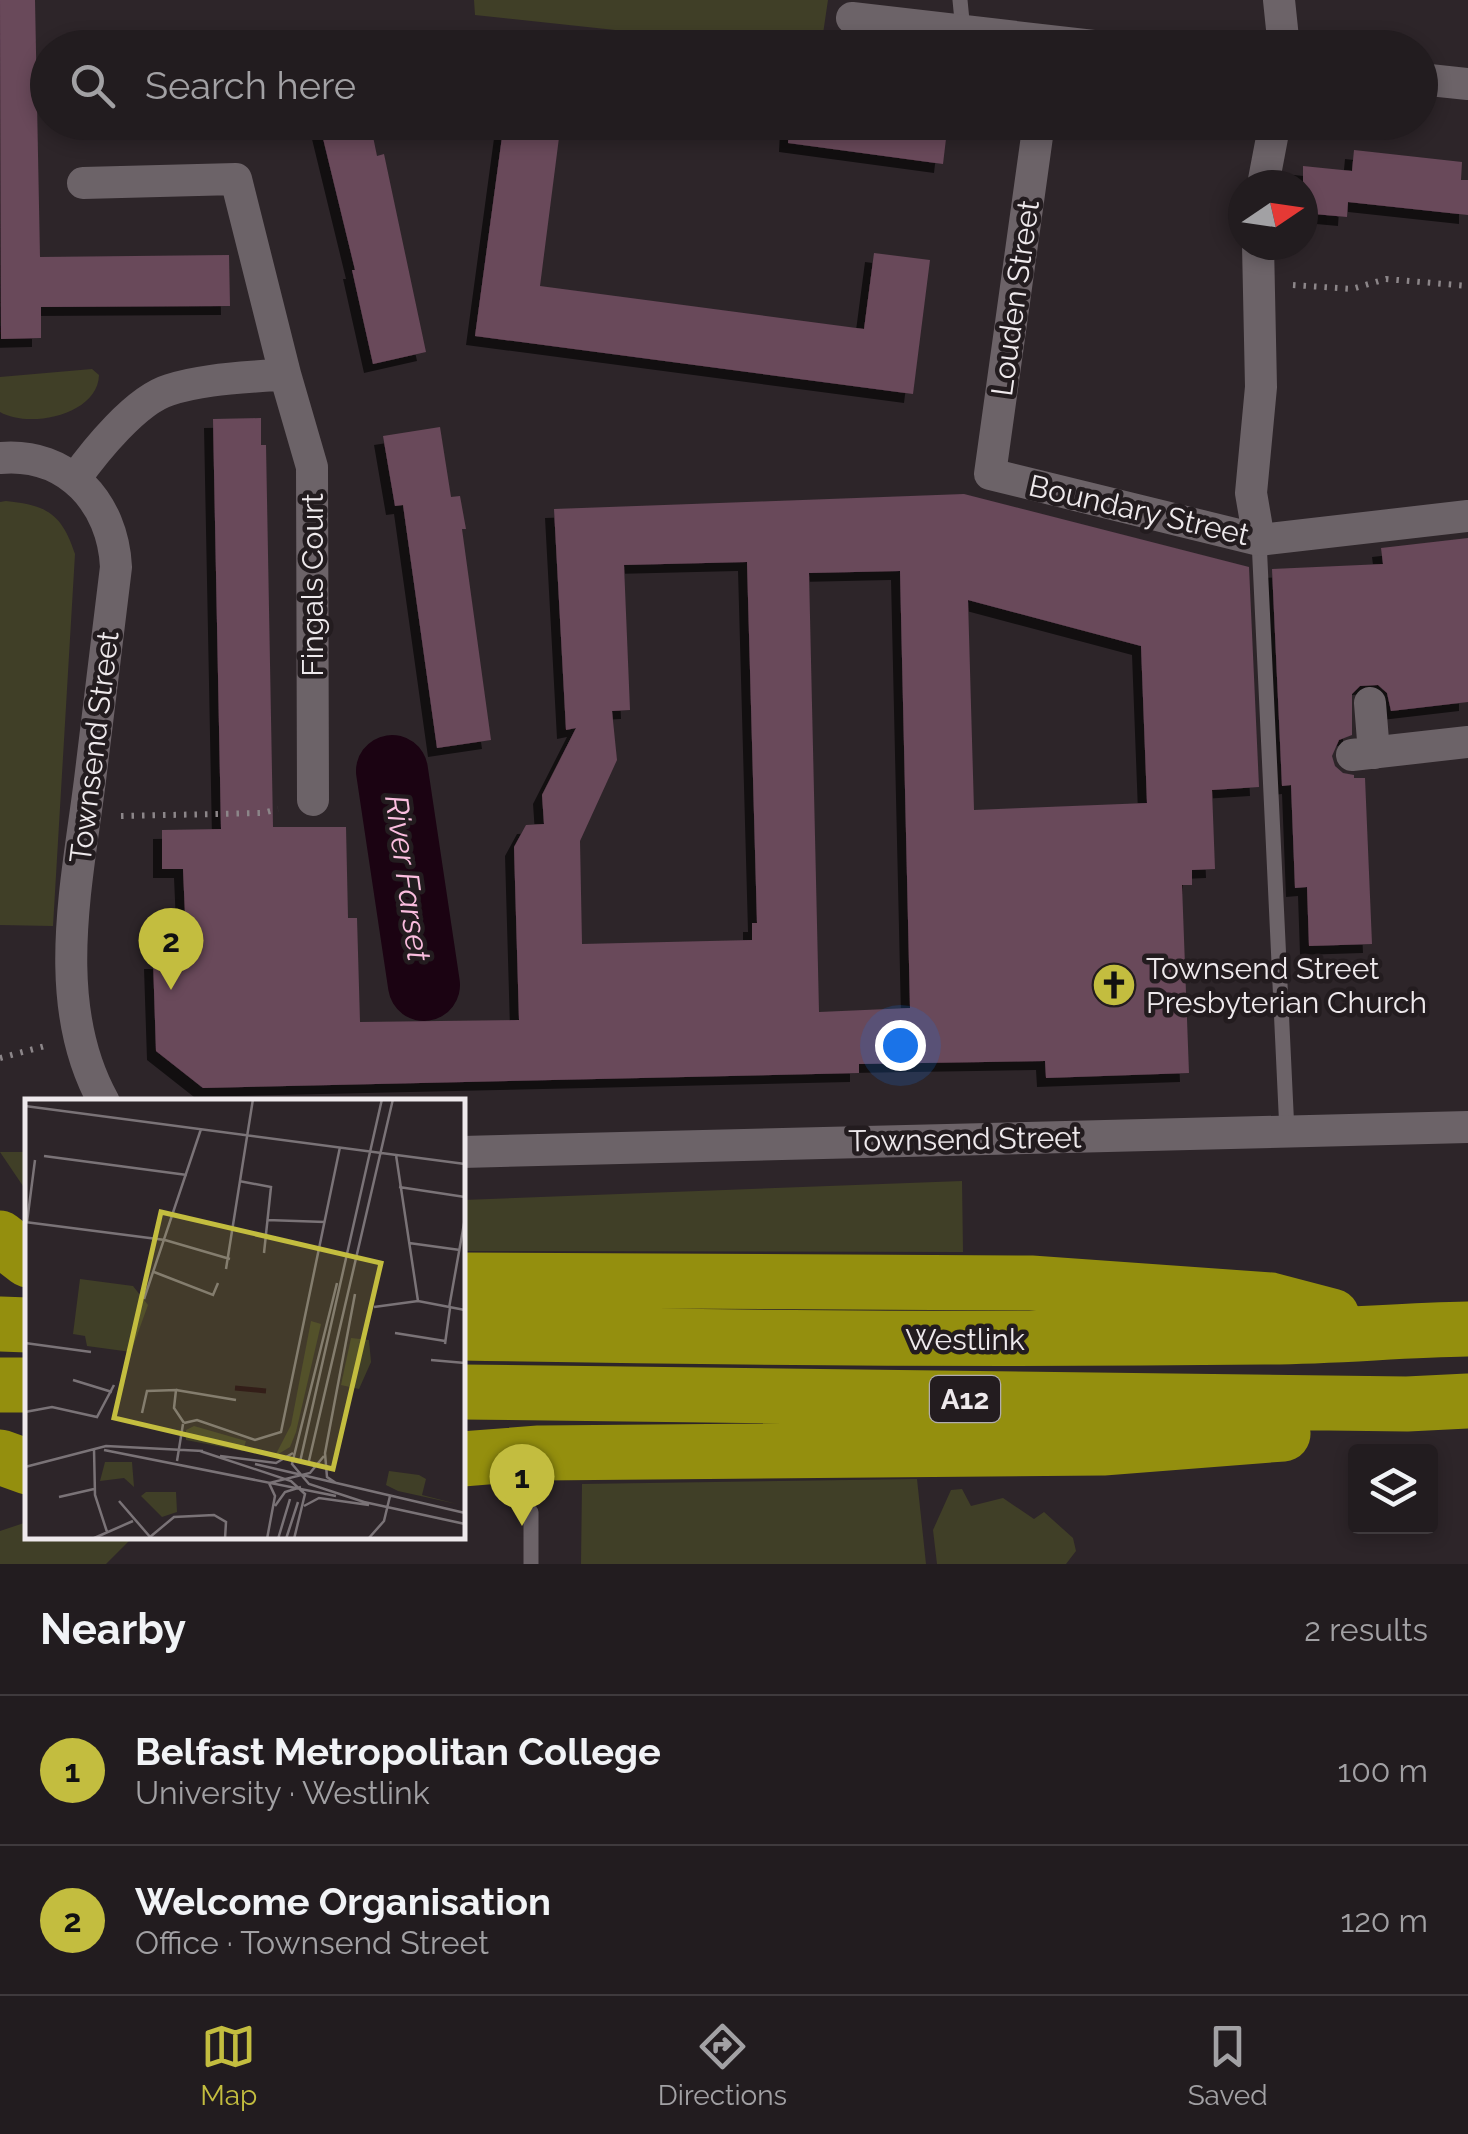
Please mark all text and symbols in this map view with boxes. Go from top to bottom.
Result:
search box [30,30,1438,140]
icon: search [65,58,120,113]
text: Search here [145,63,356,108]
north arrow [1228,170,1318,260]
street label: Louden Street [984,198,1046,398]
street label: Boundary Street [1025,468,1253,552]
street label: Fingals Court [295,493,330,677]
street label: Townsend Street [62,629,126,865]
water label: River Farset [378,793,438,964]
pin: 2 [138,908,204,990]
place label: Townsend Street Presbyterian Church [1146,951,1427,1020]
church icon: Townsend Street Presbyterian Church [1091,962,1137,1008]
your location [875,1020,926,1071]
inset map [25,1099,465,1539]
street label: Townsend Street [848,1119,1082,1159]
street label: Westlink [905,1322,1025,1357]
road number: A12 [930,1376,1000,1422]
pin: 1 [490,1444,554,1526]
map controls [1348,1444,1438,1534]
button: layers [1348,1444,1438,1534]
text: Nearby [40,1605,186,1654]
text: 2 results [1304,1611,1428,1648]
text: Belfast Metropolitan College [135,1729,661,1774]
text: 1 [65,1752,80,1789]
text: 100 m [1338,1752,1428,1789]
text: University · Westlink [135,1774,430,1811]
text: Welcome Organisation [135,1879,551,1924]
text: 2 [63,1902,82,1939]
text: 120 m [1340,1902,1428,1939]
text: Office · Townsend Street [135,1924,489,1961]
tab: Map [200,2019,257,2112]
tab: Directions [658,2019,787,2112]
tab: Saved [1188,2019,1268,2112]

